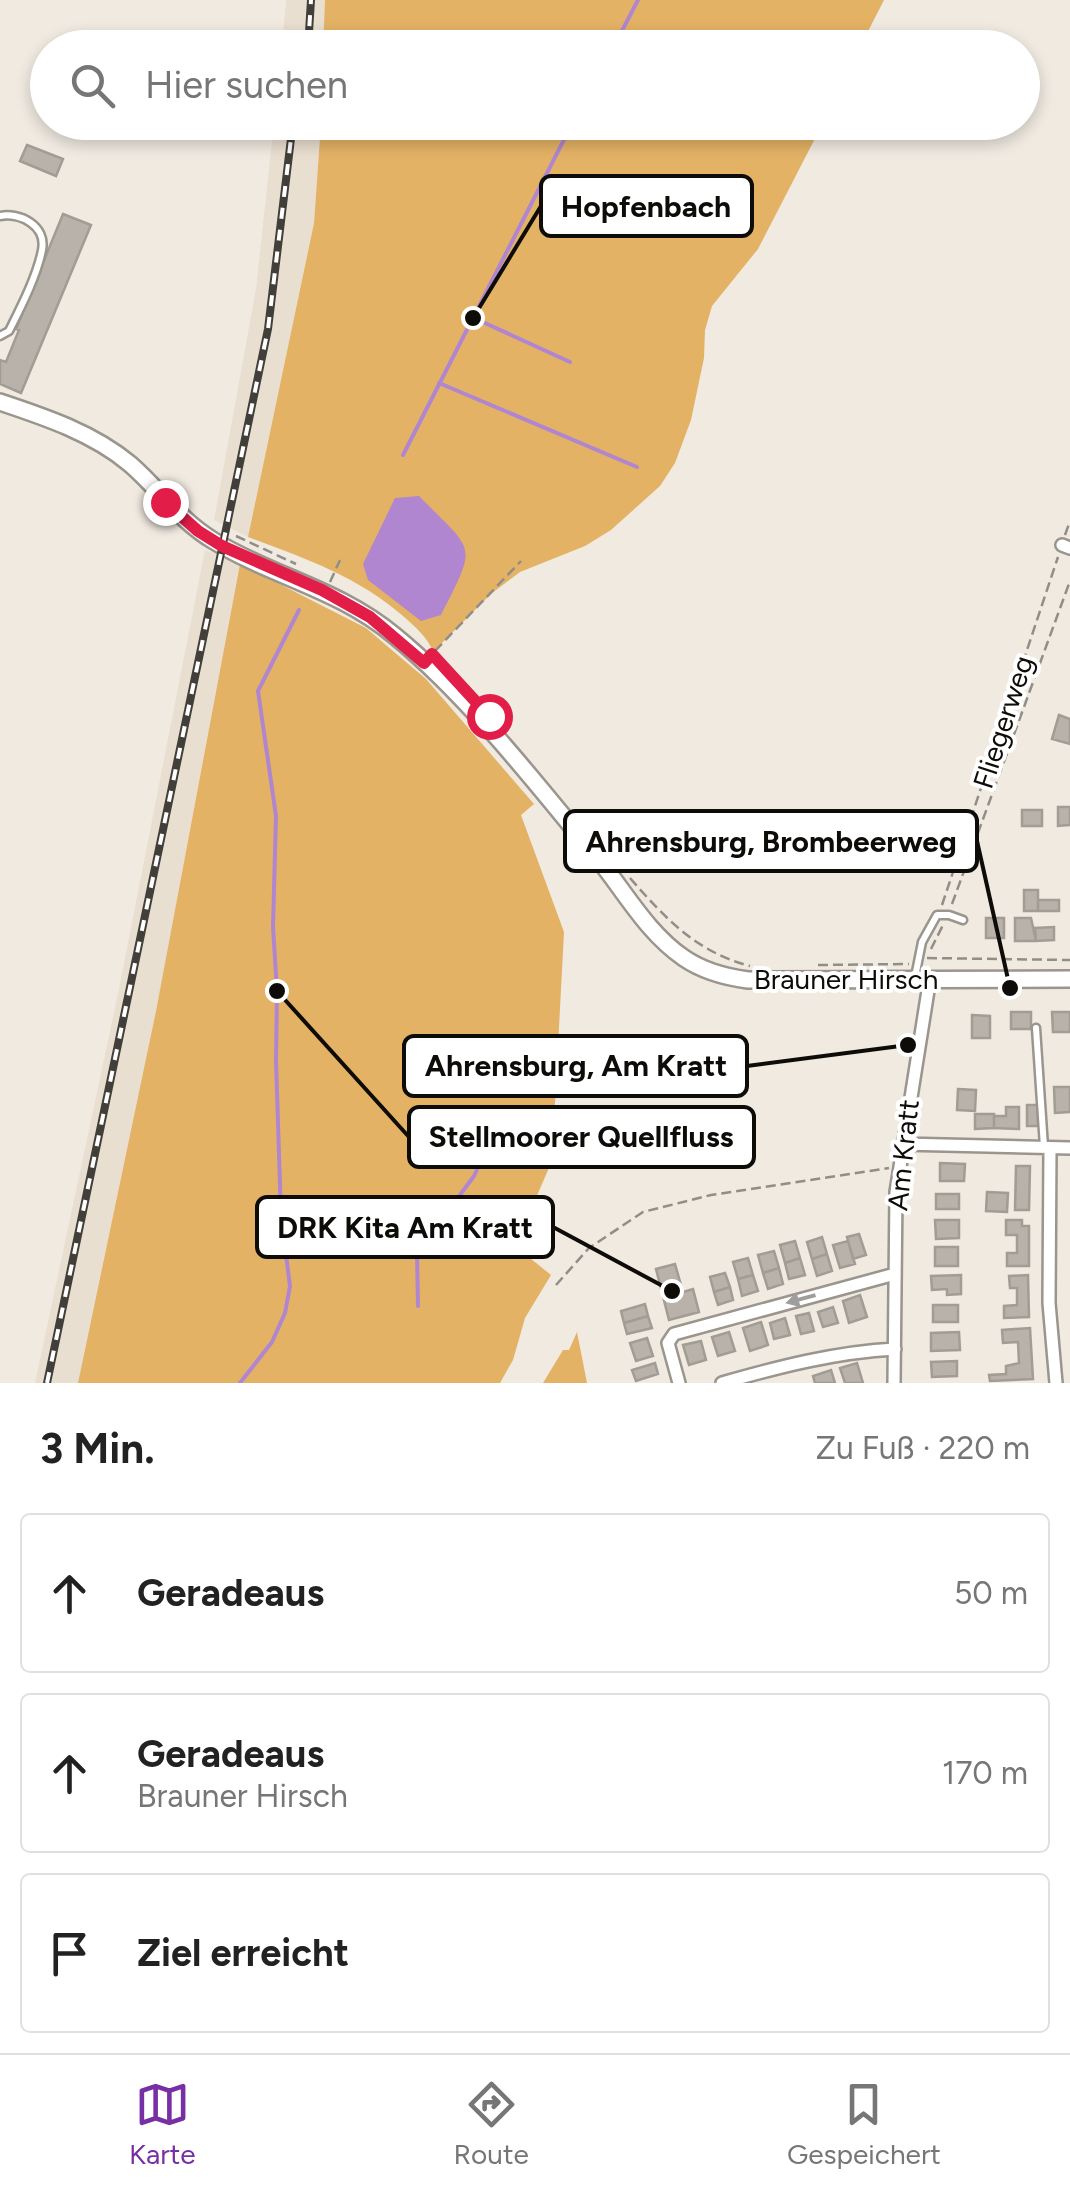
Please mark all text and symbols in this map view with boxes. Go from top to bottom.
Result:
search box [30,30,1040,140]
icon: search [65,58,120,113]
text: Hier suchen [145,62,348,108]
callout: Hopfenbach [541,176,752,236]
text: Hopfenbach [561,188,731,225]
route end [143,480,189,526]
street label: Fliegerweg [966,651,1040,793]
route start [467,694,513,740]
callout: Ahrensburg, Brombeerweg [565,811,977,871]
text: Ahrensburg, Brombeerweg [585,823,957,860]
street label: Brauner Hirsch [754,962,938,996]
callout: Ahrensburg, Am Kratt [404,1036,747,1096]
text: Ahrensburg, Am Kratt [425,1047,727,1084]
street label: Am Kratt [880,1098,926,1212]
callout: Stellmoorer Quellfluss [409,1107,754,1167]
text: Stellmoorer Quellfluss [428,1118,734,1155]
callout: DRK Kita Am Kratt [257,1197,553,1257]
text: DRK Kita Am Kratt [277,1209,533,1246]
one-way arrow [785,1292,816,1308]
text: 3 Min. [40,1423,155,1474]
text: Zu Fuß · 220 m [815,1429,1030,1467]
icon: ahead [42,1566,97,1621]
text: Geradeaus [137,1570,324,1616]
text: 50 m [954,1574,1028,1612]
text: Geradeaus [137,1731,324,1777]
icon: ahead [42,1746,97,1801]
text: 170 m [942,1754,1028,1792]
text: Brauner Hirsch [137,1777,348,1815]
icon: arrive [42,1926,97,1981]
text: Ziel erreicht [137,1930,349,1976]
tab: Karte [129,2077,195,2171]
tab: Route [454,2077,529,2171]
tab: Gespeichert [787,2077,941,2171]

